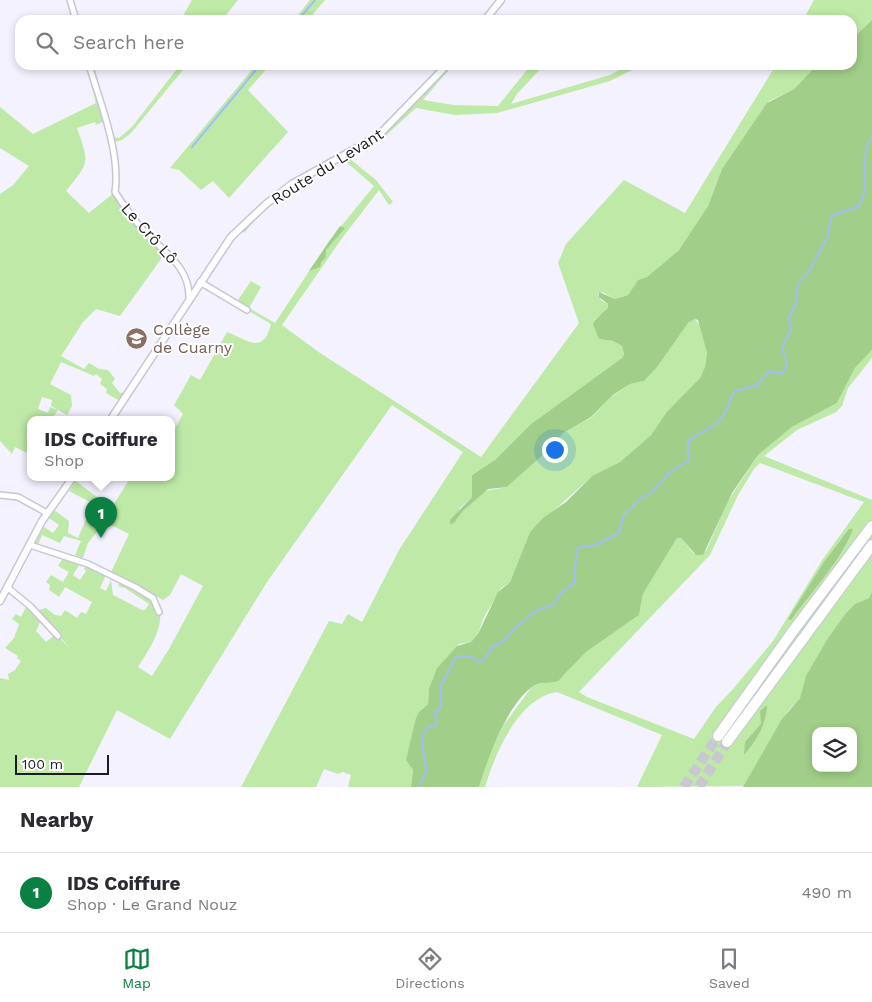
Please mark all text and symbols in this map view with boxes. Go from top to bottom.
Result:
search box [15,15,857,70]
icon: search [33,29,61,57]
text: Search here [73,31,184,54]
street label: Route du Levant [268,124,387,209]
street label: Le Crô Lô [117,199,182,268]
place label: Collège de Cuarny [153,320,233,357]
school or university icon: Collège de Cuarny [125,326,149,350]
popup [27,416,175,481]
text: IDS Coiffure [44,428,158,451]
your location [542,437,568,463]
text: Shop [44,451,84,470]
pin: 1 [85,497,117,538]
map controls [812,727,857,772]
button: layers [812,727,857,772]
scale bar [15,752,109,775]
text: 100 m [22,756,63,772]
text: Nearby [20,807,93,832]
text: IDS Coiffure [67,872,180,895]
text: 1 [33,883,39,902]
text: 490 m [802,883,852,902]
text: Shop · Le Grand Nouz [67,895,237,914]
tab: Map [122,945,151,991]
tab: Directions [395,945,465,991]
tab: Saved [709,945,750,991]

